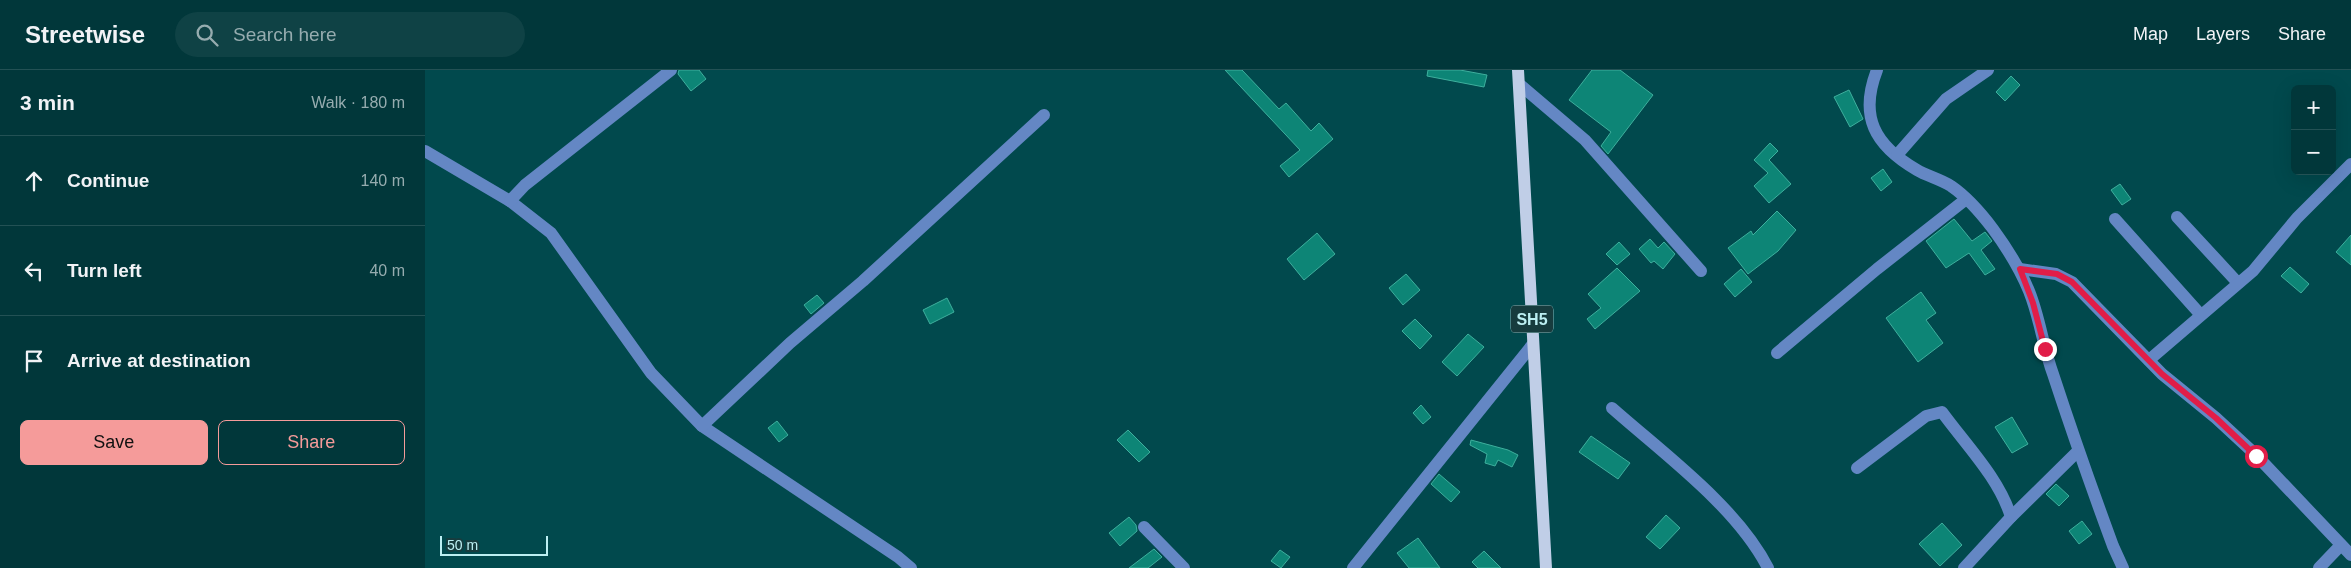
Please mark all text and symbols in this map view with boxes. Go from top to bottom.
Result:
search box [175,12,525,57]
text: Streetwise [25,21,145,48]
icon: search [193,21,221,49]
text: Search here [233,24,337,45]
text: Map [2133,24,2168,44]
text: Layers [2196,24,2250,44]
text: Share [2278,24,2326,44]
map controls [2291,85,2336,175]
button: + [2291,85,2336,130]
text: 3 min [20,91,75,114]
text: Walk · 180 m [311,94,405,111]
button: − [2291,130,2336,175]
icon: ahead [20,167,48,195]
text: Continue [67,170,149,191]
text: 140 m [361,172,405,189]
icon: left [20,257,48,285]
text: Turn left [67,260,142,281]
text: 40 m [369,262,405,279]
road number: SH5 [1511,305,1553,332]
route end [2034,338,2057,361]
icon: arrive [20,347,48,375]
text: Arrive at destination [67,350,251,371]
button: Save [20,420,208,465]
button: Share [218,420,405,465]
route start [2245,445,2268,468]
scale bar [440,533,547,556]
text: 50 m [447,537,478,553]

